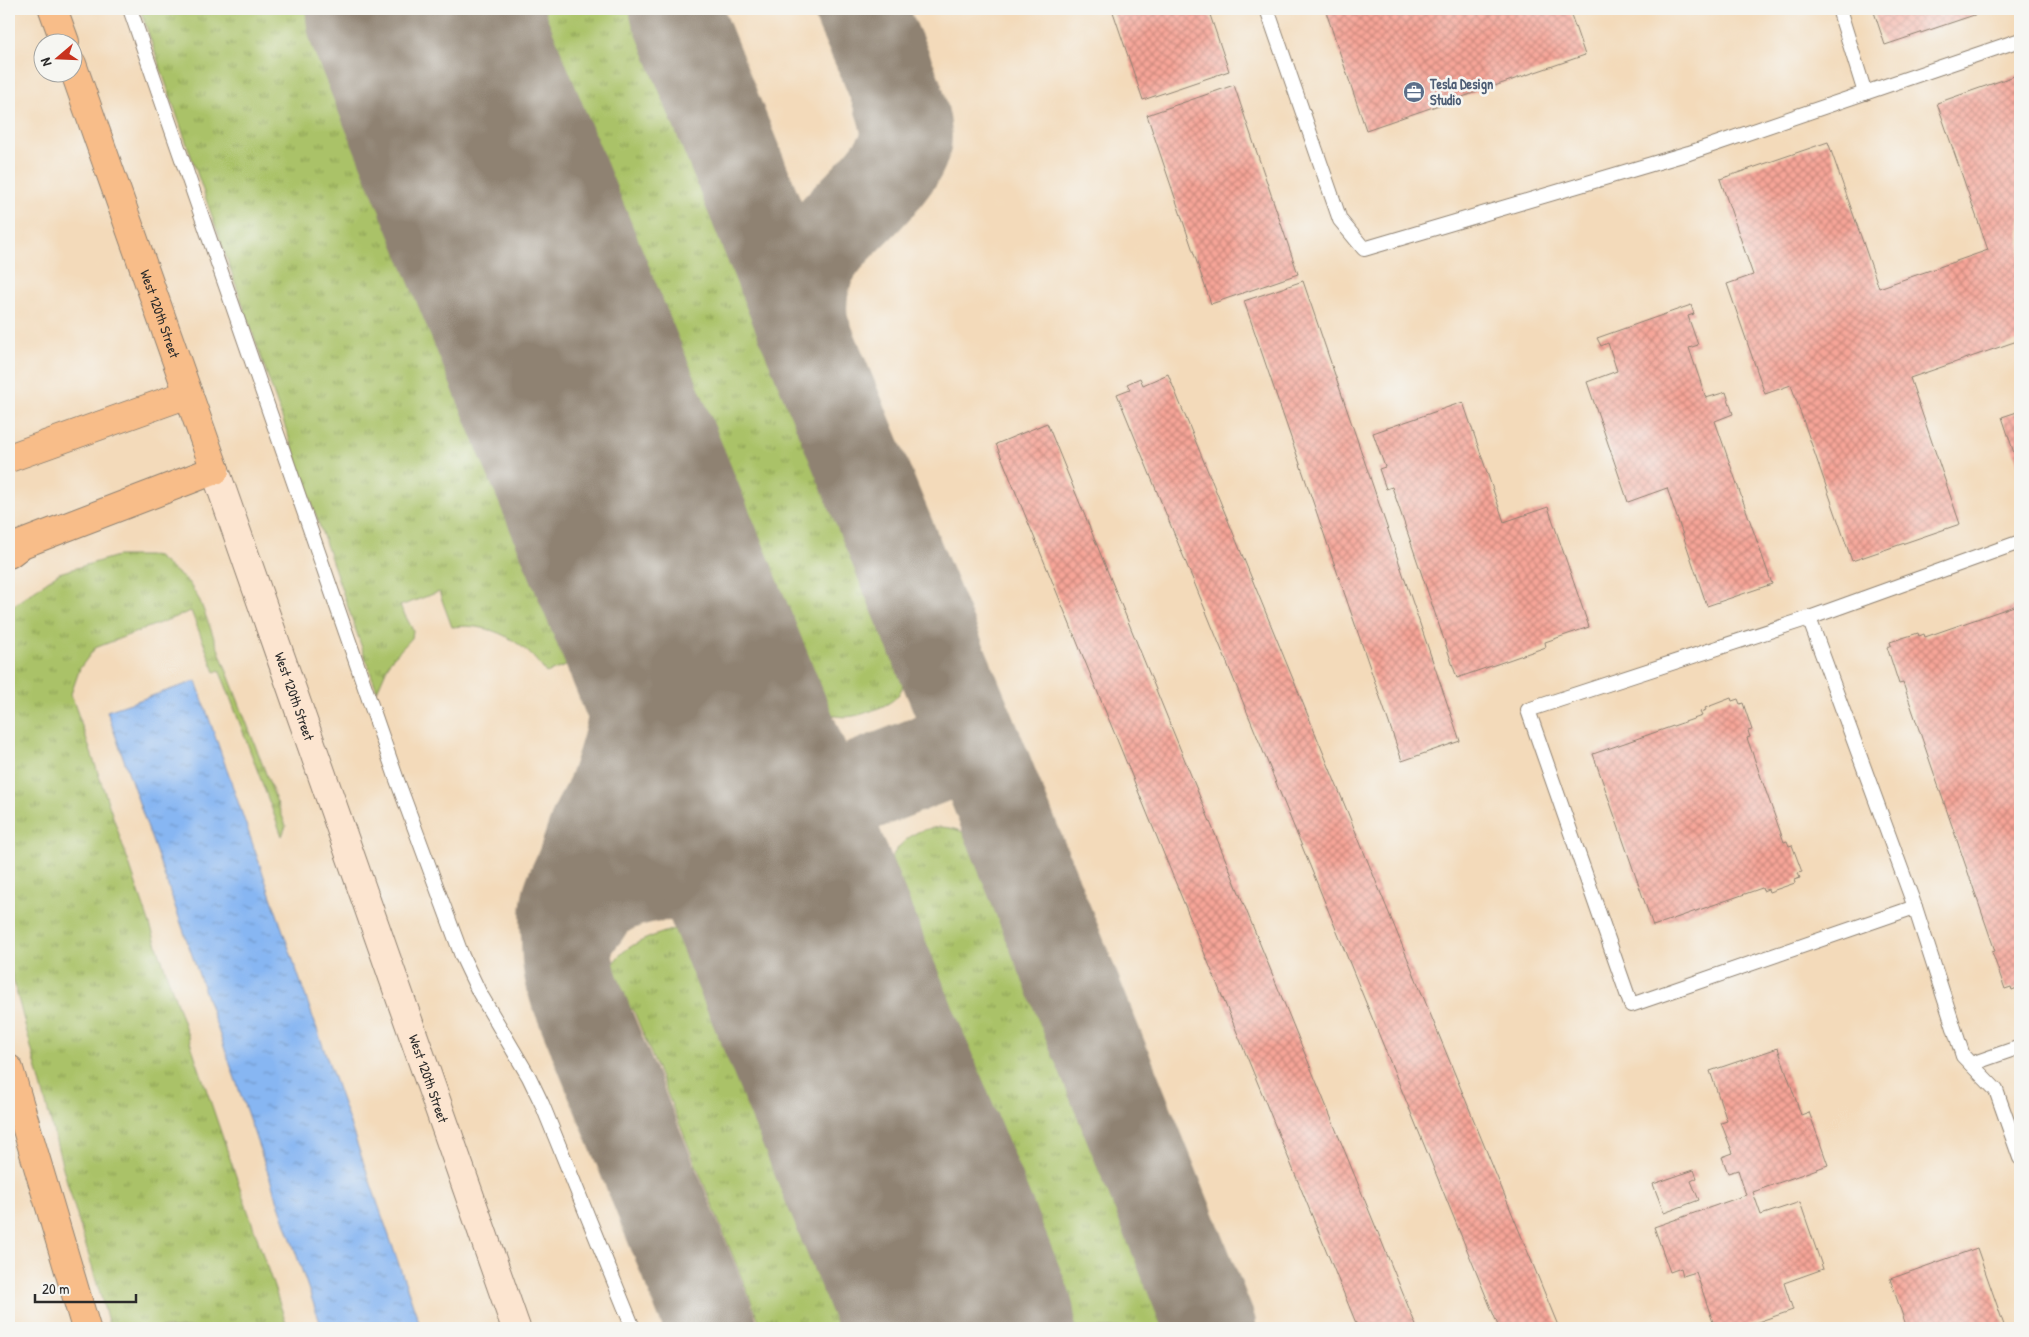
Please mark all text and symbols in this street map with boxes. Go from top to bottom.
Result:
north arrow [32,32,82,82]
text: N [35,55,55,69]
place label: Tesla Design Studio [1429,74,1493,109]
office icon: Tesla Design Studio [1402,80,1426,104]
street label: West 120th Street [136,267,185,361]
street label: West 120th Street [271,650,319,743]
street label: West 120th Street [405,1032,453,1125]
scale bar [35,1272,136,1304]
text: 20 m [42,1278,69,1299]

